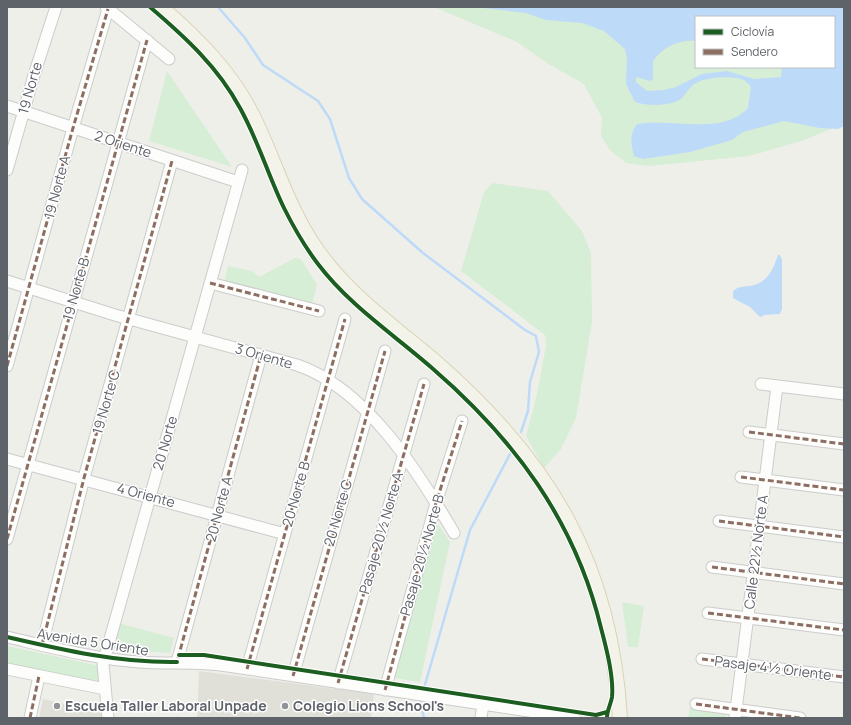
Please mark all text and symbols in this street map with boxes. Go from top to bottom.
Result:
legend [695,16,835,68]
text: Ciclovía [731,23,774,40]
text: Sendero [731,43,778,60]
street label: 19 Norte [13,60,46,116]
street label: 2 Oriente [92,125,154,162]
street label: 19 Norte A [39,153,74,221]
street label: 19 Norte B [57,255,94,323]
street label: 3 Oriente [233,338,295,373]
street label: 19 Norte C [87,367,124,436]
street label: 20 Norte [148,413,181,472]
street label: 20 Norte B [277,459,314,529]
street label: Pasaje 20½ Norte A [354,470,407,596]
street label: 20 Norte A [201,474,236,544]
street label: 20 Norte C [319,477,356,548]
street label: 4 Oriente [115,478,177,511]
street label: Pasaje 20½ Norte B [395,491,448,618]
street label: Calle 22½ Norte A [739,493,772,610]
street label: Avenida 5 Oriente [36,623,150,660]
street label: Pasaje 4½ Oriente [713,651,833,684]
place label: Escuela Taller Laboral Unpade [65,696,267,715]
place label: Colegio Lions School's [293,696,445,715]
marker: Escuela Taller Laboral Unpade [52,701,62,711]
marker: Colegio Lions School's [280,701,290,711]

